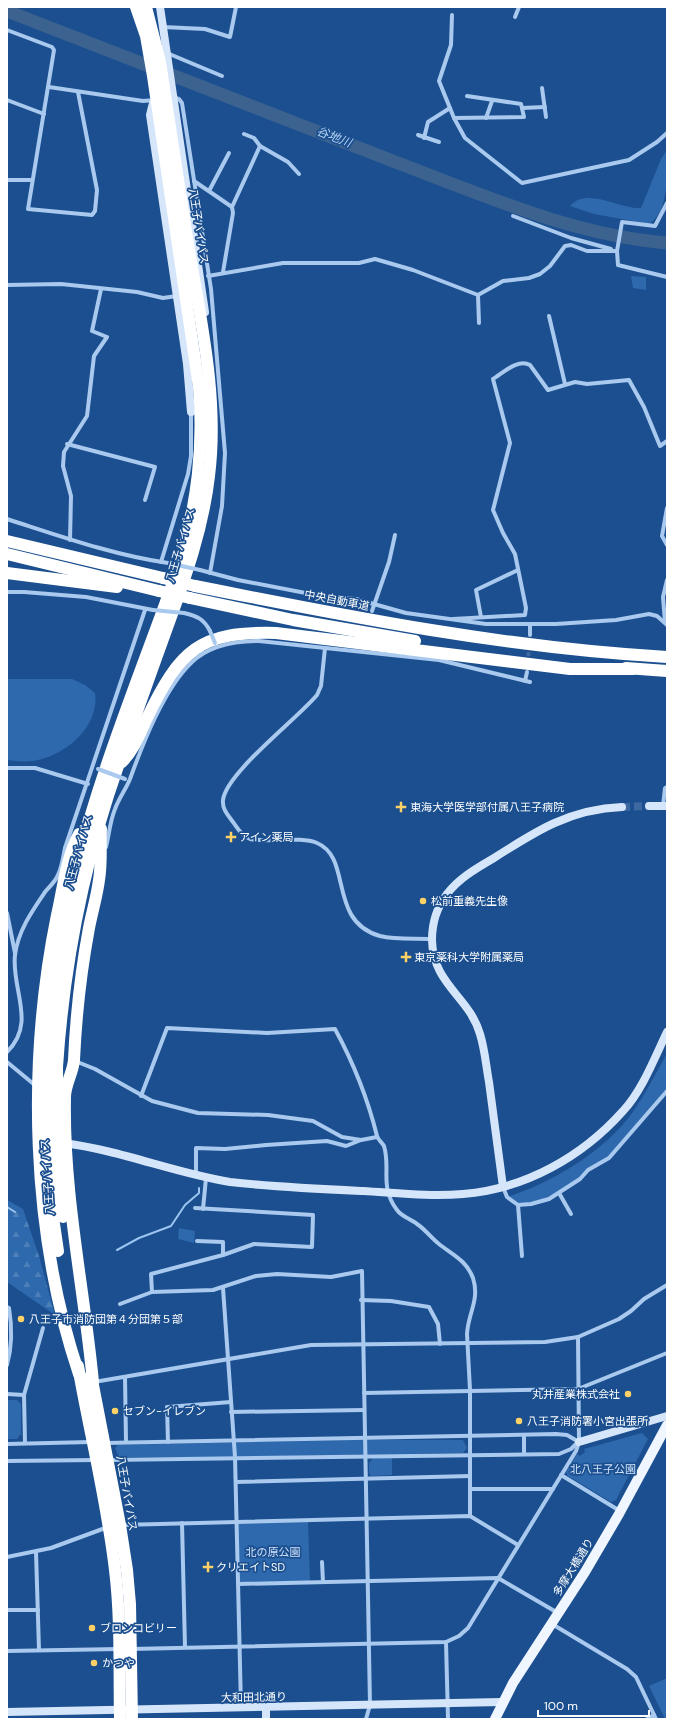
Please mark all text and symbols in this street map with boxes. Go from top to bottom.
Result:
water label: 谷地川 [314,123,356,152]
street label: 八王子バイパス [186,187,212,265]
street label: 八王子バイパス [163,506,197,584]
street label: 中央自動車道 [303,587,371,613]
place label: 東海大学医学部付属八王子病院 [410,800,564,814]
marker: 東海大学医学部付属八王子病院 [395,801,407,813]
street label: 八王子バイパス [61,813,95,891]
place label: アイン薬局 [239,830,293,844]
marker: アイン薬局 [226,832,236,842]
place label: 松前重義先生像 [431,894,508,908]
marker: 松前重義先生像 [418,896,428,906]
place label: 東京薬科大学附属薬局 [414,950,524,964]
marker: 東京薬科大学附属薬局 [401,952,411,962]
street label: 八王子バイパス [37,1138,57,1216]
place label: 八王子市消防団第４分団第５部 [29,1312,183,1326]
marker: 八王子市消防団第４分団第５部 [16,1314,26,1324]
place label: 丸井産業株式会社 [532,1387,620,1401]
marker: 丸井産業株式会社 [623,1389,633,1399]
place label: セブン-イレブン [123,1404,206,1418]
marker: セブン-イレブン [110,1406,120,1416]
place label: 八王子消防署小宮出張所 [527,1414,649,1428]
marker: 八王子消防署小宮出張所 [514,1416,524,1426]
street label: 八王子バイパス [113,1454,141,1532]
park label: 北八王子公園 [570,1462,636,1476]
street label: 多摩大橋通り [550,1535,596,1599]
park label: 北の原公園 [246,1545,301,1559]
place label: クリエイトSD [216,1560,285,1574]
marker: クリエイトSD [203,1562,213,1572]
place label: ブロンコビリー [100,1621,177,1635]
marker: ブロンコビリー [87,1623,97,1633]
place label: かつや [102,1656,135,1670]
marker: かつや [89,1658,99,1668]
street label: 大和田北通り [221,1689,287,1705]
scale bar [538,1692,649,1718]
text: 100 m [544,1698,578,1714]

